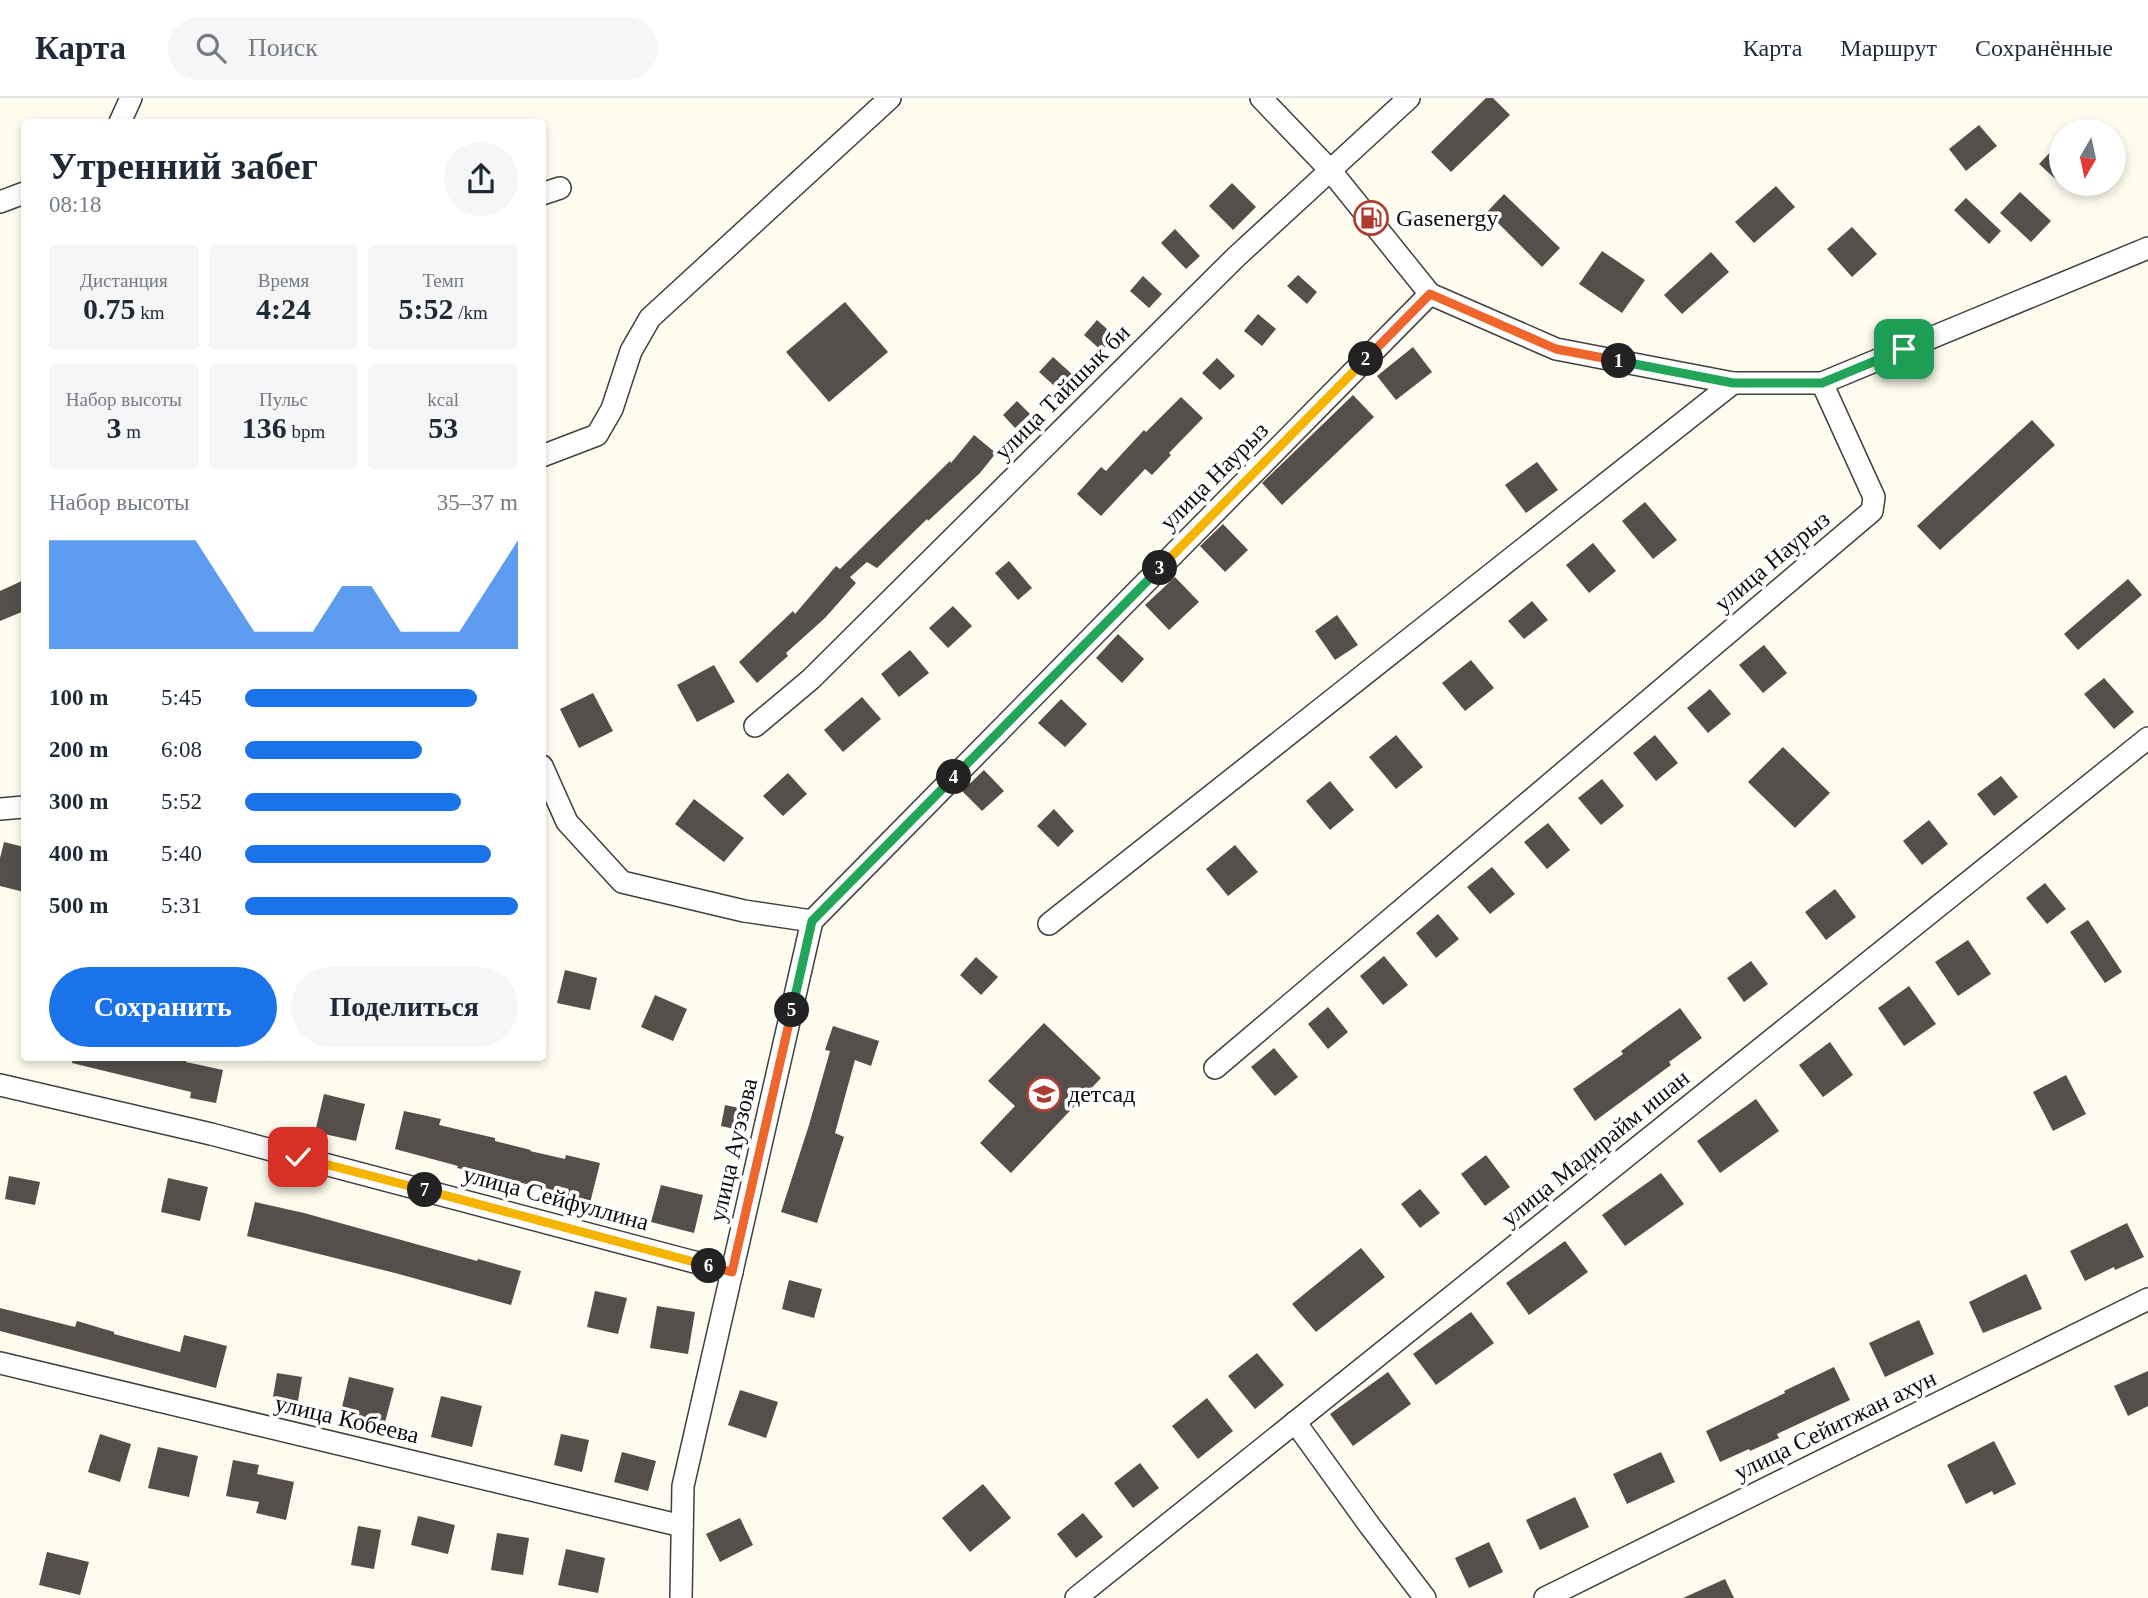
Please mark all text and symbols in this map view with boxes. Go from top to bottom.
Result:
search box [168,17,658,80]
icon: search [192,29,230,67]
text: Карта [35,30,126,66]
text: Поиск [248,33,318,62]
text: Карта [1743,35,1802,61]
text: Маршрут [1840,35,1937,61]
text: Сохранённые [1975,35,2113,61]
north arrow [2049,119,2126,196]
map controls [2049,119,2126,196]
button: share [444,142,518,216]
text: Утренний забег [49,145,318,187]
text: 08:18 [49,192,101,217]
fuel station icon: Gasenergy [1352,199,1390,237]
place label: Gasenergy [1396,205,1498,231]
text: Дистанция [80,270,168,291]
text: Время [258,270,309,291]
text: Темп [422,270,464,291]
text: 0.75 [83,292,136,325]
text: 4:24 [256,292,311,325]
text: 5:52 [399,292,454,325]
text: km [136,302,165,323]
text: /km [454,302,488,323]
street label: улица Тайшык би [989,319,1135,465]
pin [1874,319,1934,379]
icon: arrive [1885,330,1923,368]
pin: 2 [1348,342,1384,376]
pin: 1 [1602,344,1636,378]
text: 2 [1361,348,1370,369]
text: 1 [1614,350,1623,371]
text: Набор высоты [66,389,182,410]
text: Пульс [259,389,308,410]
text: kcal [427,389,459,410]
text: 3 [107,411,122,444]
text: 136 [242,411,287,444]
text: 53 [428,411,458,444]
street label: улица Наурыз [1155,417,1273,535]
text: m [122,421,141,442]
text: bpm [287,421,325,442]
text: Набор высоты [49,490,190,515]
text: 35–37 m [437,490,518,515]
street label: улица Наурыз [1709,506,1835,616]
pin: 3 [1142,550,1178,586]
text: 3 [1155,557,1164,578]
text: 100 m [49,685,108,710]
text: 5:45 [161,685,202,710]
text: 200 m [49,737,108,762]
text: 6:08 [161,737,202,762]
pin: 4 [936,760,972,794]
text: 4 [949,766,958,787]
text: 300 m [49,789,108,814]
text: 5:52 [161,789,202,814]
text: 400 m [49,841,108,866]
text: 5:40 [161,841,202,866]
text: 500 m [49,893,108,918]
text: 5:31 [161,893,202,918]
button: Сохранить [49,967,277,1047]
button: Поделиться [291,967,518,1047]
pin: 5 [774,992,810,1028]
text: 5 [787,999,796,1020]
street label: улица Мадирайм ишан [1496,1064,1694,1232]
street label: улица Ауэзова [704,1075,762,1224]
school or university icon: детсад [1025,1075,1063,1113]
place label: детсад [1068,1081,1135,1107]
pin [268,1127,328,1187]
icon: check [279,1138,317,1176]
street label: улица Сейфуллина [460,1161,652,1235]
pin: 7 [408,1172,442,1208]
text: 7 [420,1179,429,1200]
pin: 6 [692,1248,726,1284]
text: 6 [704,1255,713,1276]
street label: улица Сейитжан ахун [1730,1365,1940,1485]
street label: улица Кобеева [272,1390,422,1448]

